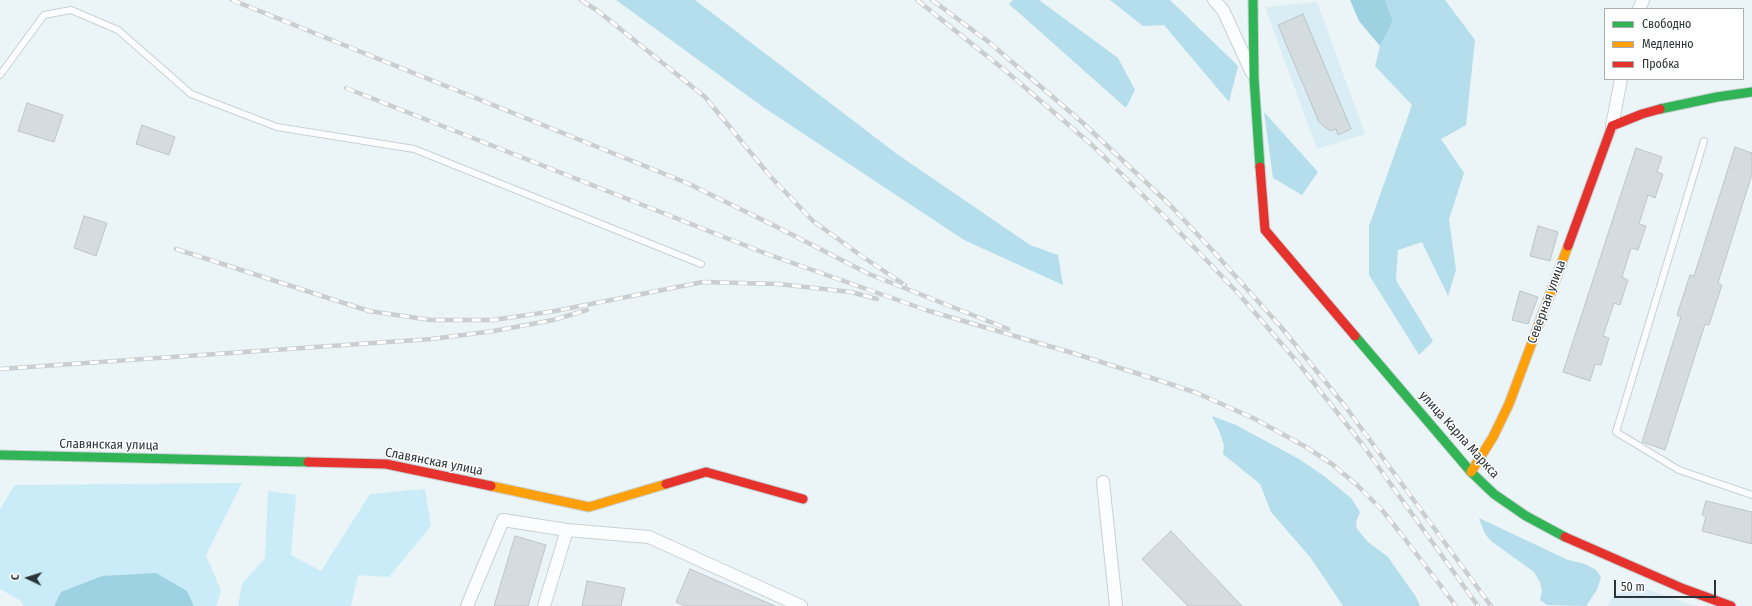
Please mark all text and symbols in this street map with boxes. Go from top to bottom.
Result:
legend [1604,8,1744,80]
text: Свободно [1642,17,1691,31]
text: Медленно [1642,37,1694,51]
text: Пробка [1642,57,1680,71]
street label: Северная улица [1525,258,1569,346]
street label: улица Карла Маркса [1416,388,1502,482]
street label: Славянская улица [59,436,159,454]
street label: Славянская улица [384,445,484,479]
north arrow [8,558,48,598]
scale bar [1616,572,1718,598]
text: С [9,574,22,580]
text: 50 m [1621,580,1645,594]

